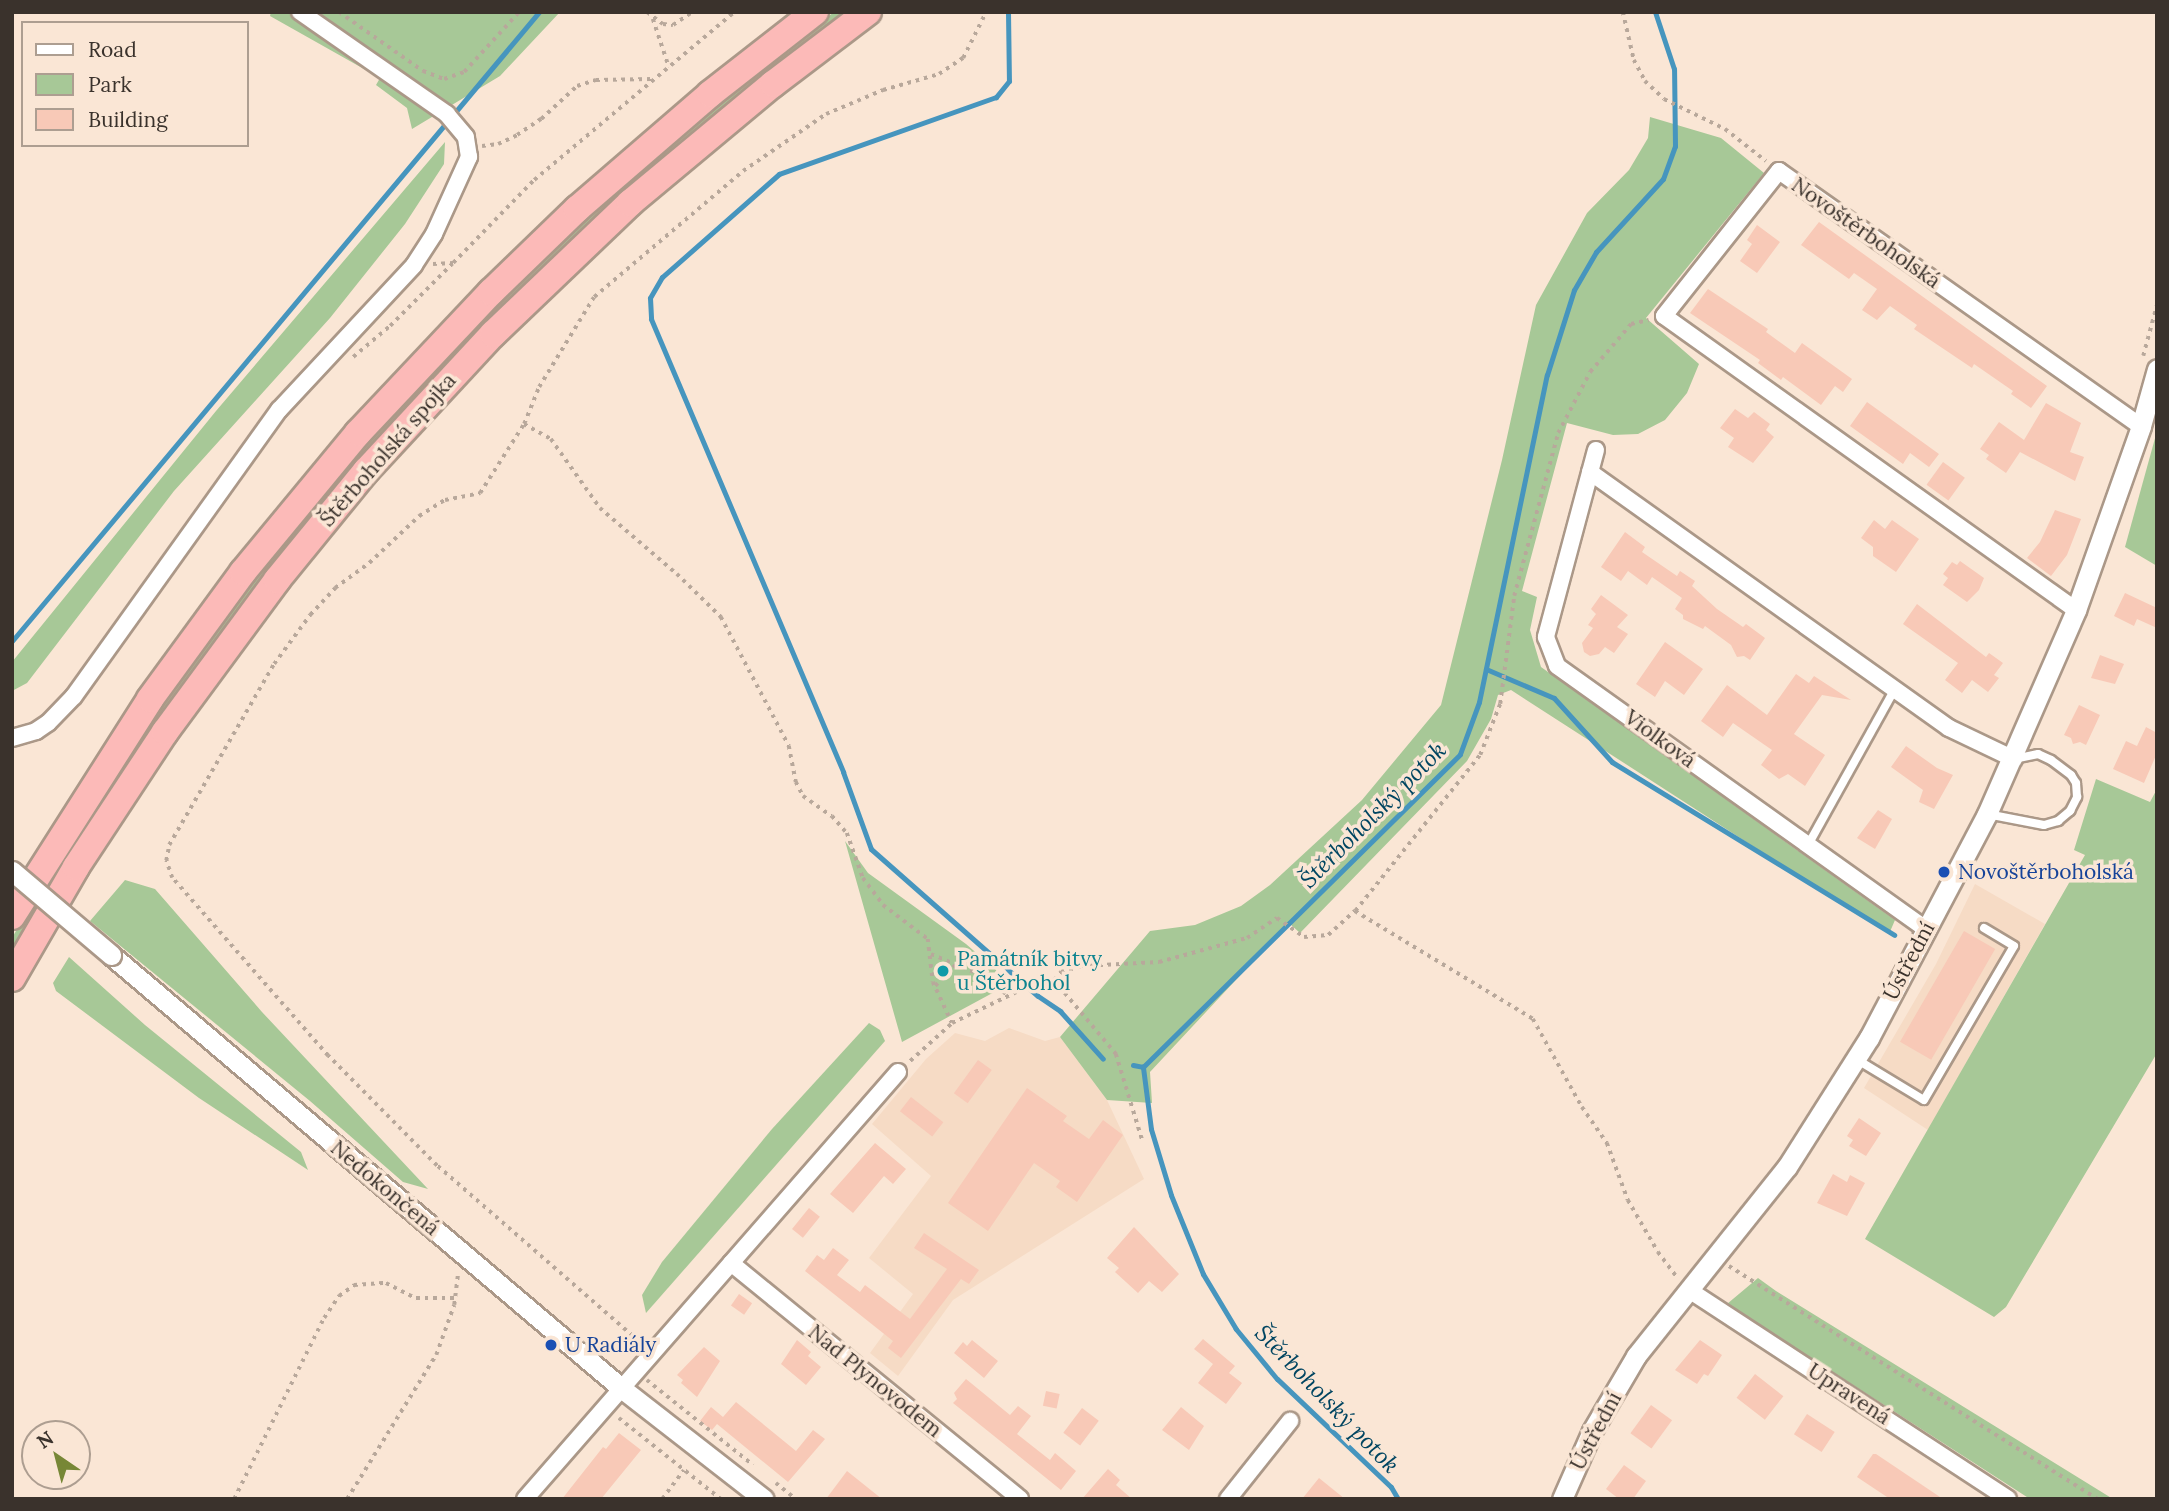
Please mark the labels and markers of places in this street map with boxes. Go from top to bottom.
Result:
place label: Novoštěrboholská [1958,859,2134,885]
marker: Novoštěrboholská [1936,864,1952,880]
place label: Památník bitvy u Štěrbohol [957,946,1102,996]
marker: Památník bitvy u Štěrbohol [935,963,951,979]
place label: U Radiály [565,1332,656,1358]
marker: U Radiály [543,1337,559,1353]

